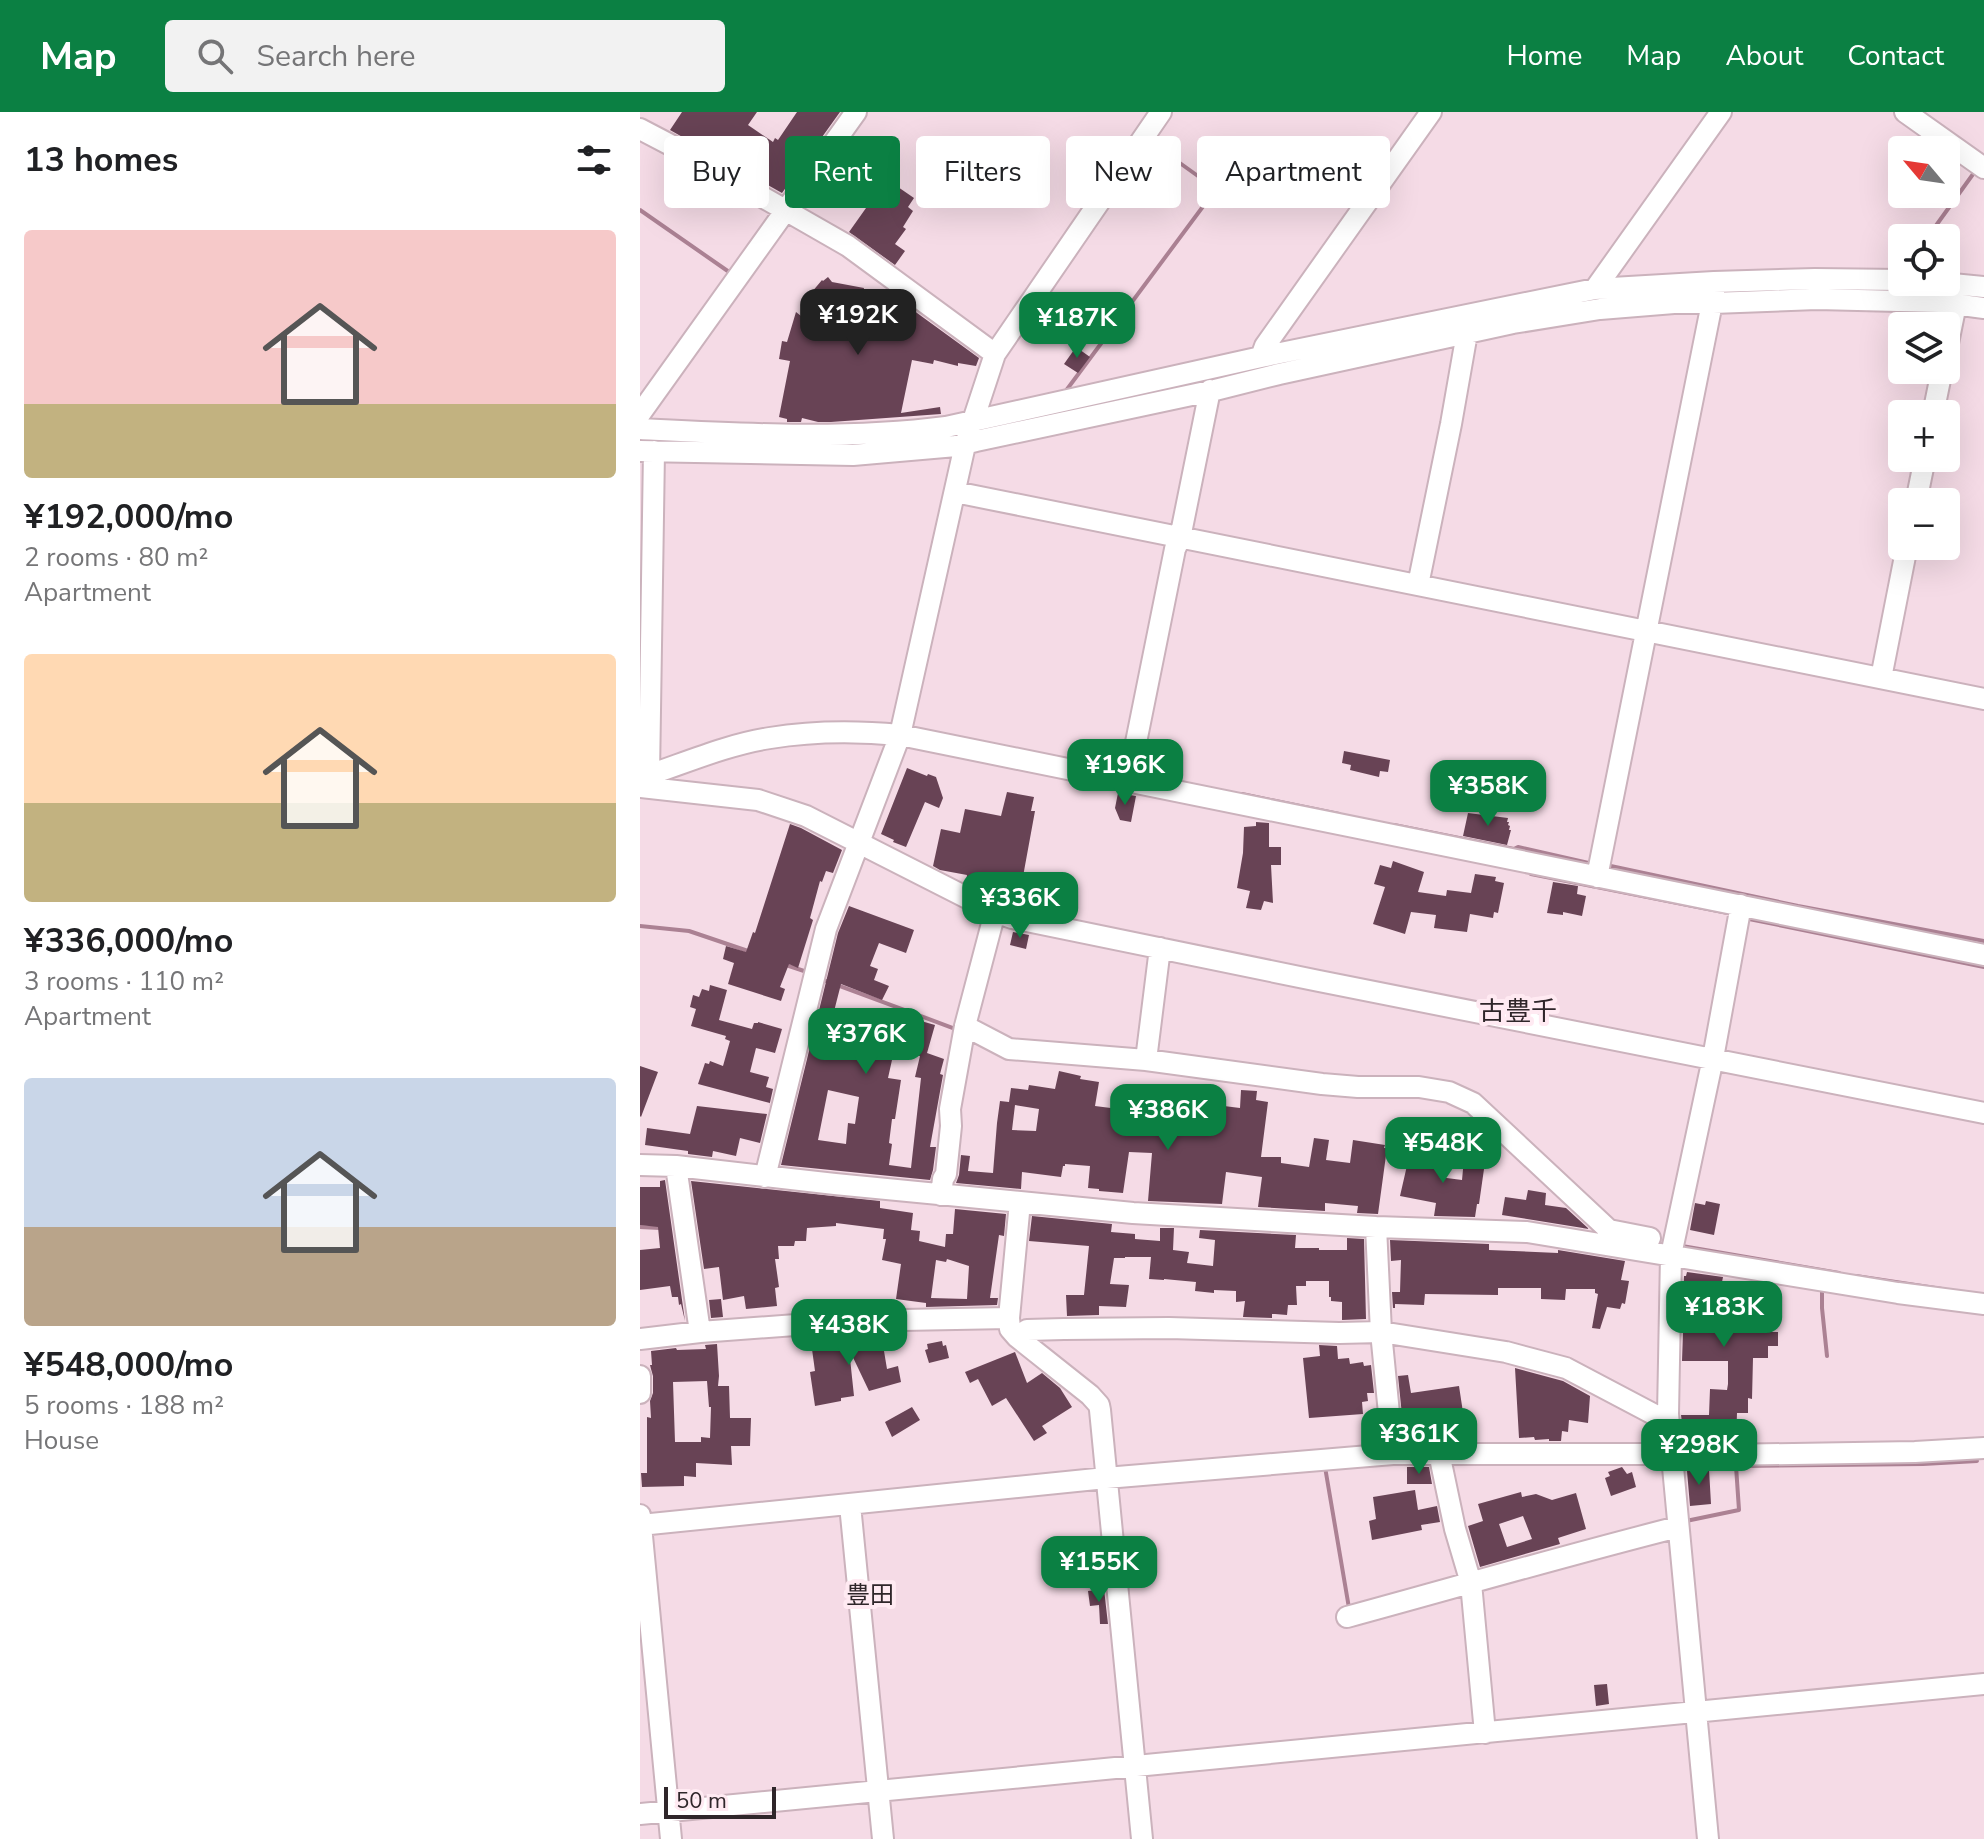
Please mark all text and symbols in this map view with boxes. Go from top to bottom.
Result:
search box [165,20,725,92]
text: Map [40,31,117,82]
icon: search [193,34,237,78]
text: Search here [257,36,416,77]
text: Home [1507,37,1582,75]
text: Map [1626,37,1681,75]
text: About [1725,37,1803,75]
text: Contact [1847,37,1944,75]
chip: Buy [664,136,769,208]
chip: Rent [785,136,900,208]
chip: Filters [916,136,1050,208]
chip: New [1066,136,1181,208]
chip: Apartment [1197,136,1390,208]
north arrow [1888,136,1960,208]
map controls [1888,136,1960,560]
text: 13 homes [24,137,178,183]
icon: filters [572,138,616,182]
button: locate [1888,224,1960,296]
icon: home [248,282,392,426]
pin: ¥192K [802,289,914,357]
pin: ¥187K [1021,292,1133,360]
text: ¥192K [818,297,898,332]
text: ¥187K [1037,300,1117,335]
button: layers [1888,312,1960,384]
button: + [1888,400,1960,472]
button: − [1888,488,1960,560]
text: ¥192,000/mo [24,494,233,540]
text: 2 rooms · 80 m² [24,540,208,575]
text: Apartment [24,575,151,610]
icon: home [248,706,392,850]
pin: ¥196K [1069,739,1181,807]
text: ¥196K [1085,747,1165,782]
pin: ¥358K [1432,760,1544,828]
text: ¥358K [1448,768,1528,803]
pin: ¥336K [964,872,1076,940]
text: ¥336K [980,880,1060,915]
text: ¥336,000/mo [24,918,233,964]
text: 3 rooms · 110 m² [24,964,224,999]
district label: 古豊千 [1479,994,1557,1029]
text: Apartment [24,999,151,1034]
pin: ¥376K [810,1008,922,1076]
text: ¥376K [826,1016,906,1051]
pin: ¥386K [1112,1084,1224,1152]
text: ¥386K [1128,1092,1208,1127]
pin: ¥548K [1387,1117,1499,1185]
text: ¥548K [1403,1125,1483,1160]
icon: home [248,1130,392,1274]
pin: ¥183K [1668,1281,1780,1349]
text: ¥183K [1684,1289,1764,1324]
pin: ¥438K [793,1299,905,1367]
text: ¥438K [809,1307,889,1342]
text: ¥548,000/mo [24,1342,233,1388]
text: 5 rooms · 188 m² [24,1388,224,1423]
pin: ¥361K [1363,1408,1475,1476]
text: ¥361K [1379,1416,1459,1451]
pin: ¥298K [1643,1419,1755,1487]
text: House [24,1423,99,1458]
text: ¥298K [1659,1427,1739,1462]
pin: ¥155K [1043,1536,1155,1604]
text: ¥155K [1059,1544,1139,1579]
district label: 豊田 [846,1579,894,1611]
scale bar [664,1783,776,1819]
text: 50 m [676,1786,727,1816]

